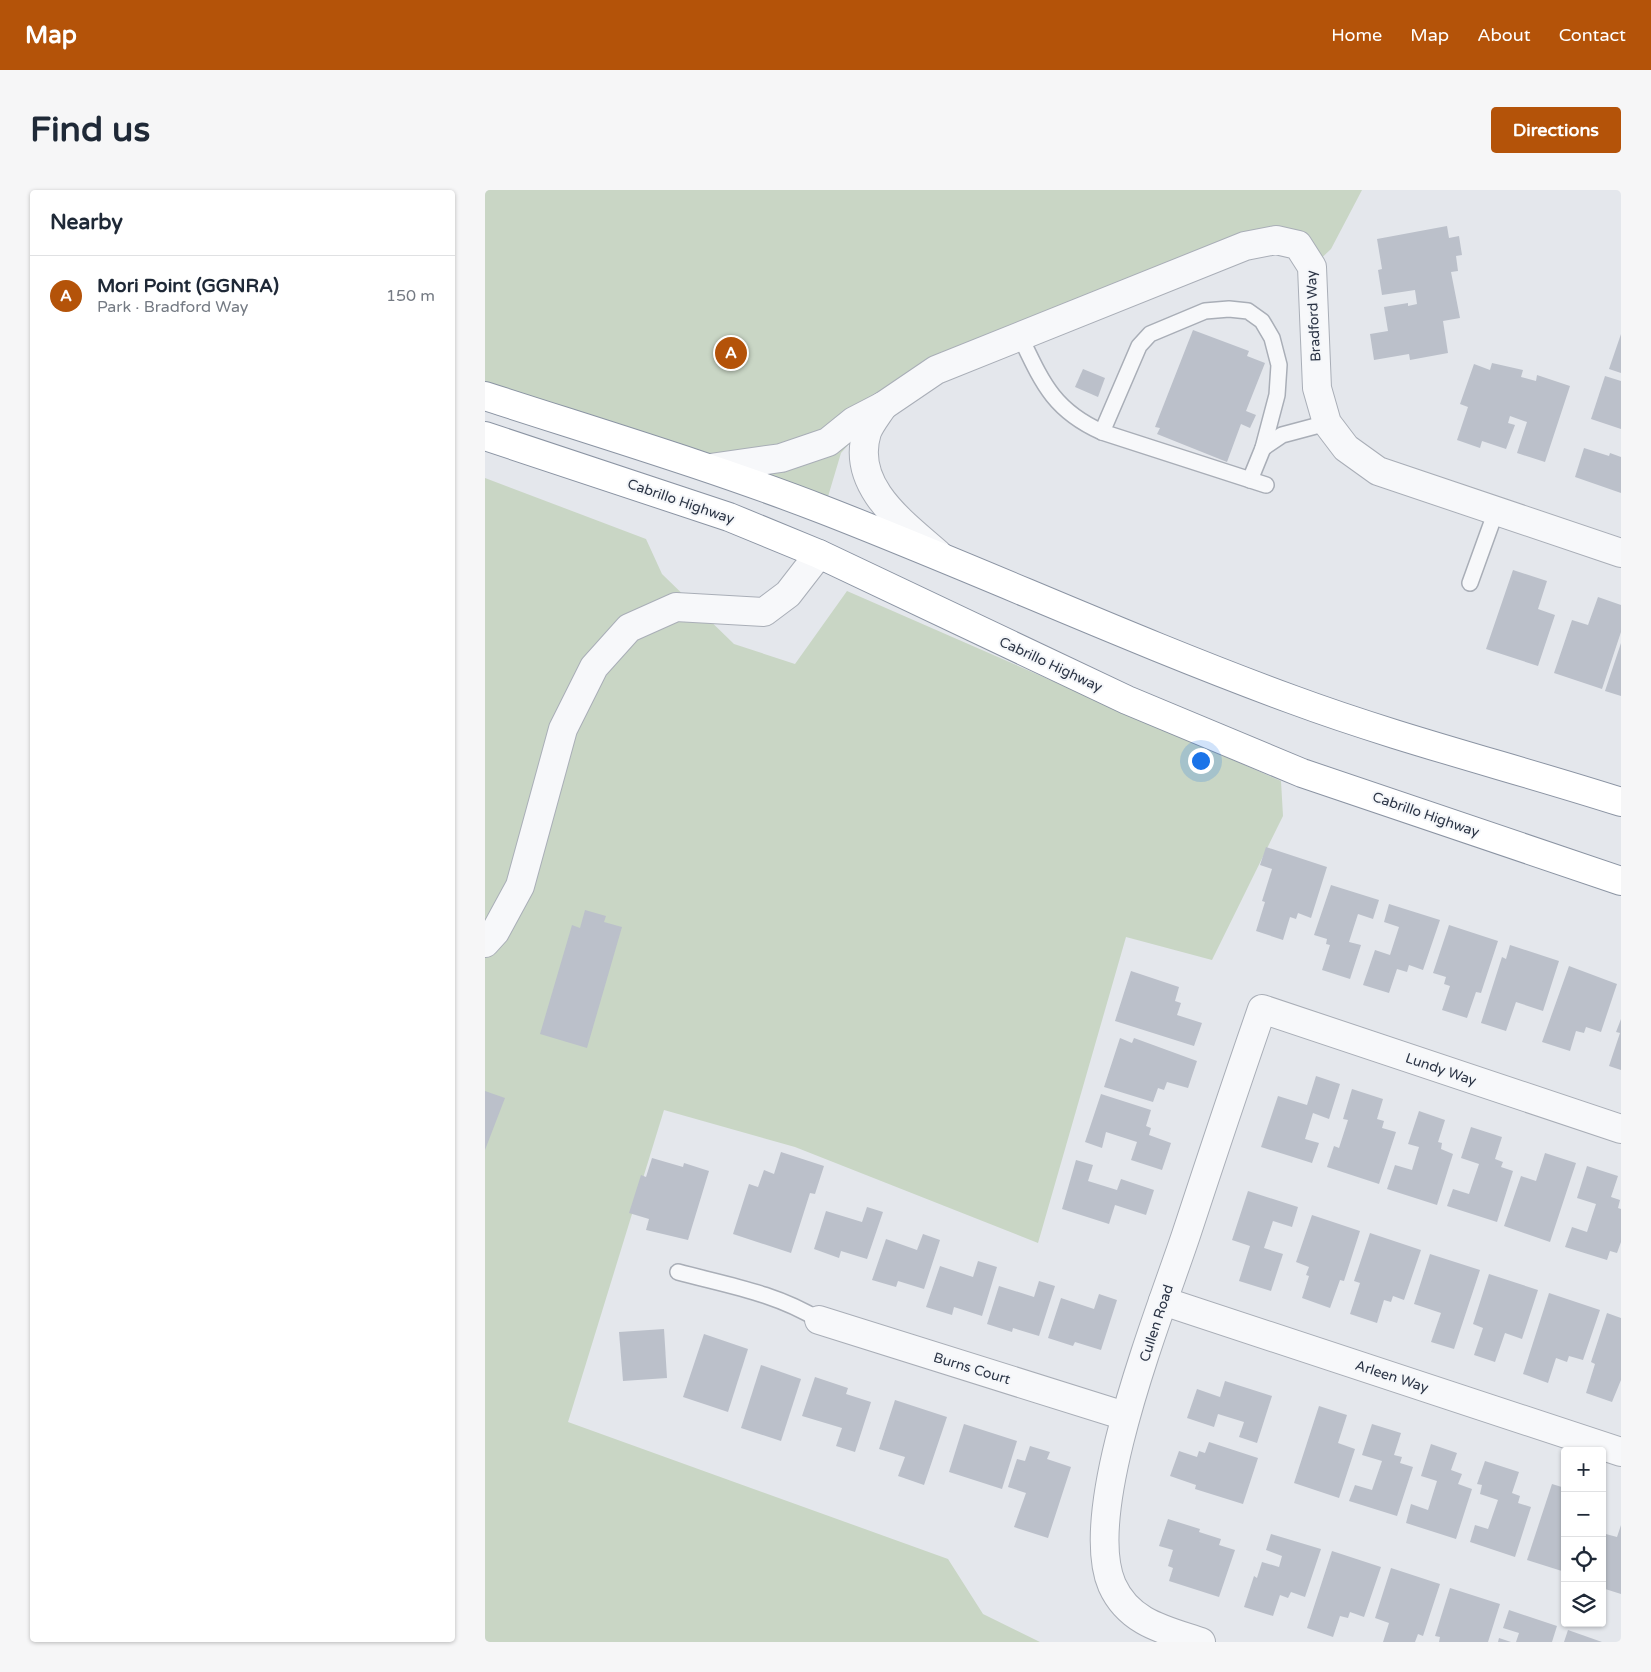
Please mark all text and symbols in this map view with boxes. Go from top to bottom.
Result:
text: Map [25,21,77,50]
text: Home [1331,24,1382,46]
text: Map [1410,24,1449,46]
text: About [1477,24,1531,46]
text: Contact [1559,24,1626,46]
button: Directions [1491,107,1621,153]
text: Find us [30,109,150,151]
text: Nearby [50,210,123,235]
street label: Bradford Way [1303,269,1324,362]
text: Mori Point (GGNRA) [97,275,279,297]
text: A [60,286,72,306]
text: 150 m [386,286,435,306]
text: Park · Bradford Way [97,297,248,317]
pin: A [715,334,747,372]
street label: Cabrillo Highway [625,475,737,528]
street label: Cabrillo Highway [997,633,1105,696]
your location [1188,748,1214,774]
street label: Cabrillo Highway [1370,788,1482,841]
street label: Lundy Way [1403,1049,1479,1090]
street label: Cullen Road [1136,1282,1177,1364]
street label: Burns Court [931,1349,1013,1388]
street label: Arleen Way [1353,1357,1431,1396]
map controls [1561,1447,1606,1627]
button: + [1561,1447,1606,1492]
button: − [1561,1492,1606,1537]
button: locate [1561,1537,1606,1582]
button: layers [1561,1582,1606,1627]

